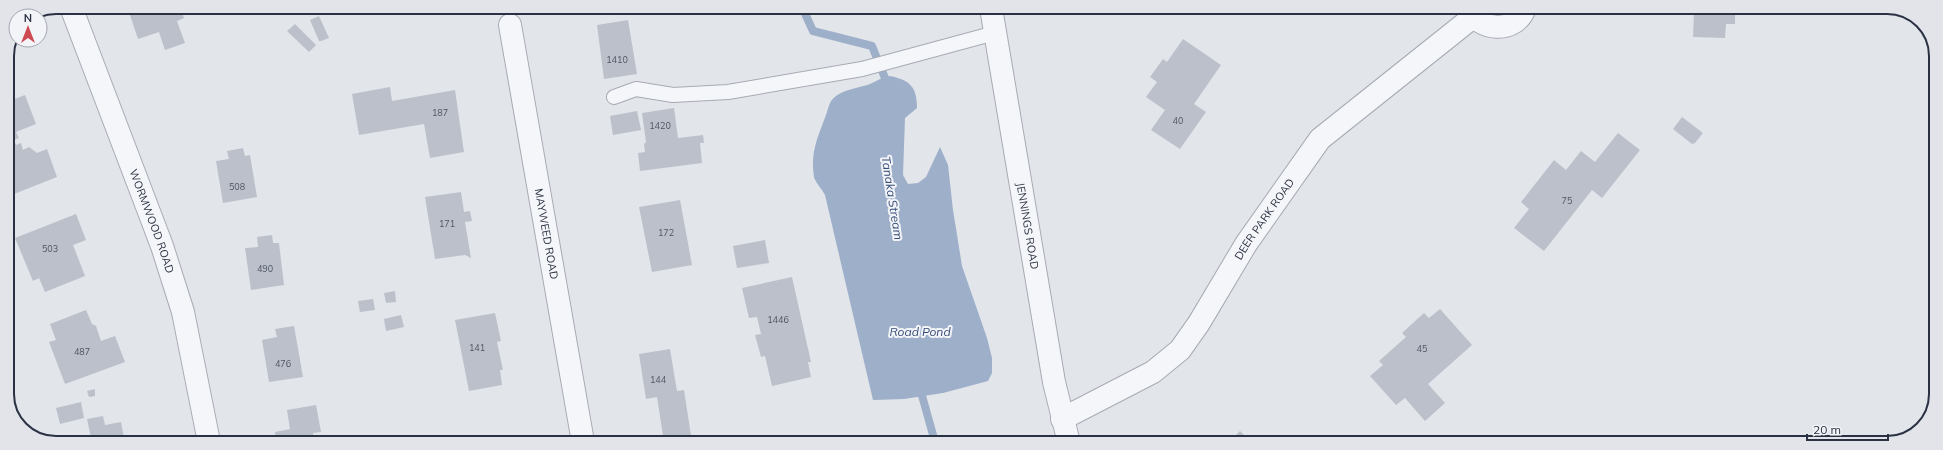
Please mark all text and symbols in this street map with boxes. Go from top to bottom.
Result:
north arrow [8,8,48,48]
text: N [24,11,32,25]
house number: 1410 [606,54,628,65]
house number: 187 [432,107,448,118]
house number: 40 [1173,115,1183,126]
house number: 1420 [649,120,671,131]
water label: Tanaka Stream [878,155,907,241]
street label: WORMWOOD ROAD [126,167,177,275]
street label: DEER PARK ROAD [1231,176,1297,262]
house number: 508 [229,181,245,192]
street label: JENNINGS ROAD [1014,182,1042,270]
street label: MAYWEED ROAD [532,187,561,280]
house number: 75 [1562,195,1573,206]
house number: 171 [439,218,455,229]
house number: 172 [658,227,674,238]
house number: 503 [42,243,58,254]
house number: 490 [257,263,273,274]
house number: 1446 [767,314,789,325]
water label: Road Pond [889,324,951,339]
house number: 141 [469,342,485,353]
house number: 45 [1417,343,1428,354]
house number: 487 [74,346,90,357]
house number: 476 [275,358,291,369]
house number: 144 [650,374,667,385]
scale bar [1807,416,1888,442]
text: 20 m [1813,422,1841,437]

